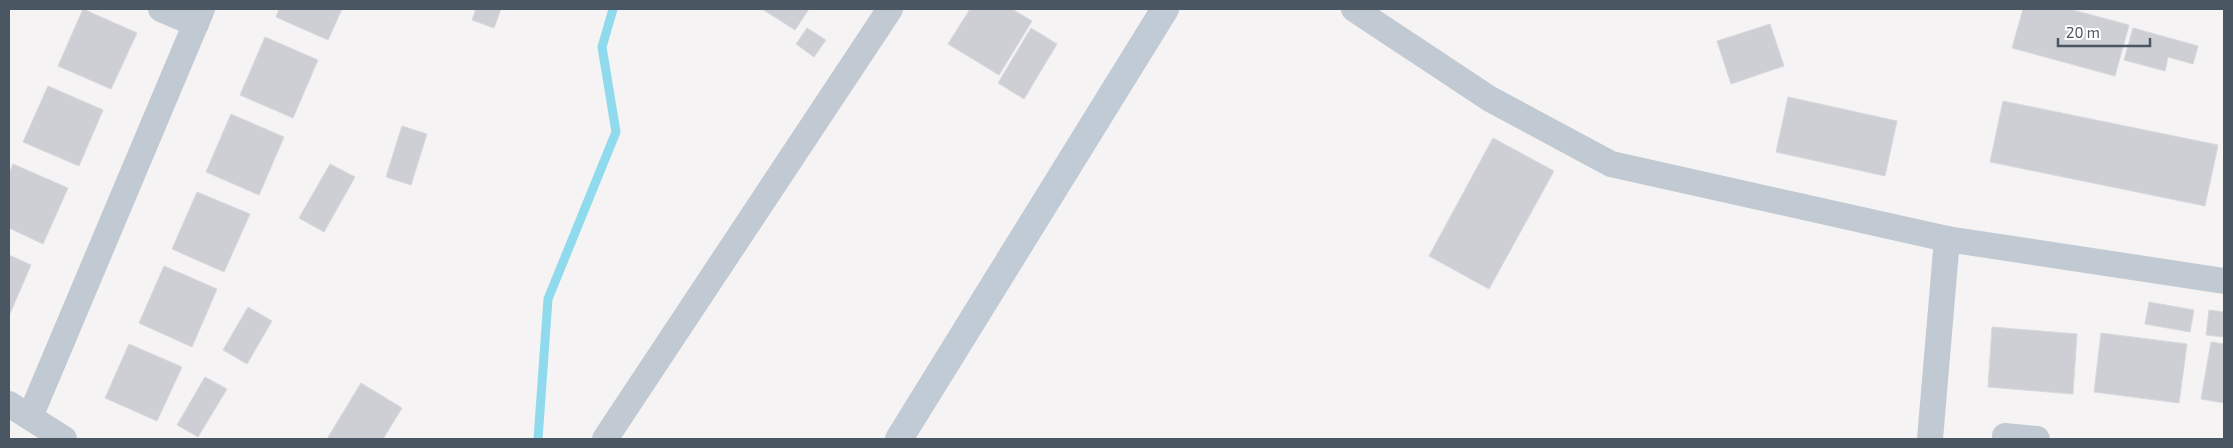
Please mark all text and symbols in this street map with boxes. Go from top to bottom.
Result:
scale bar [2058,15,2150,47]
text: 20 m [2066,23,2100,41]

